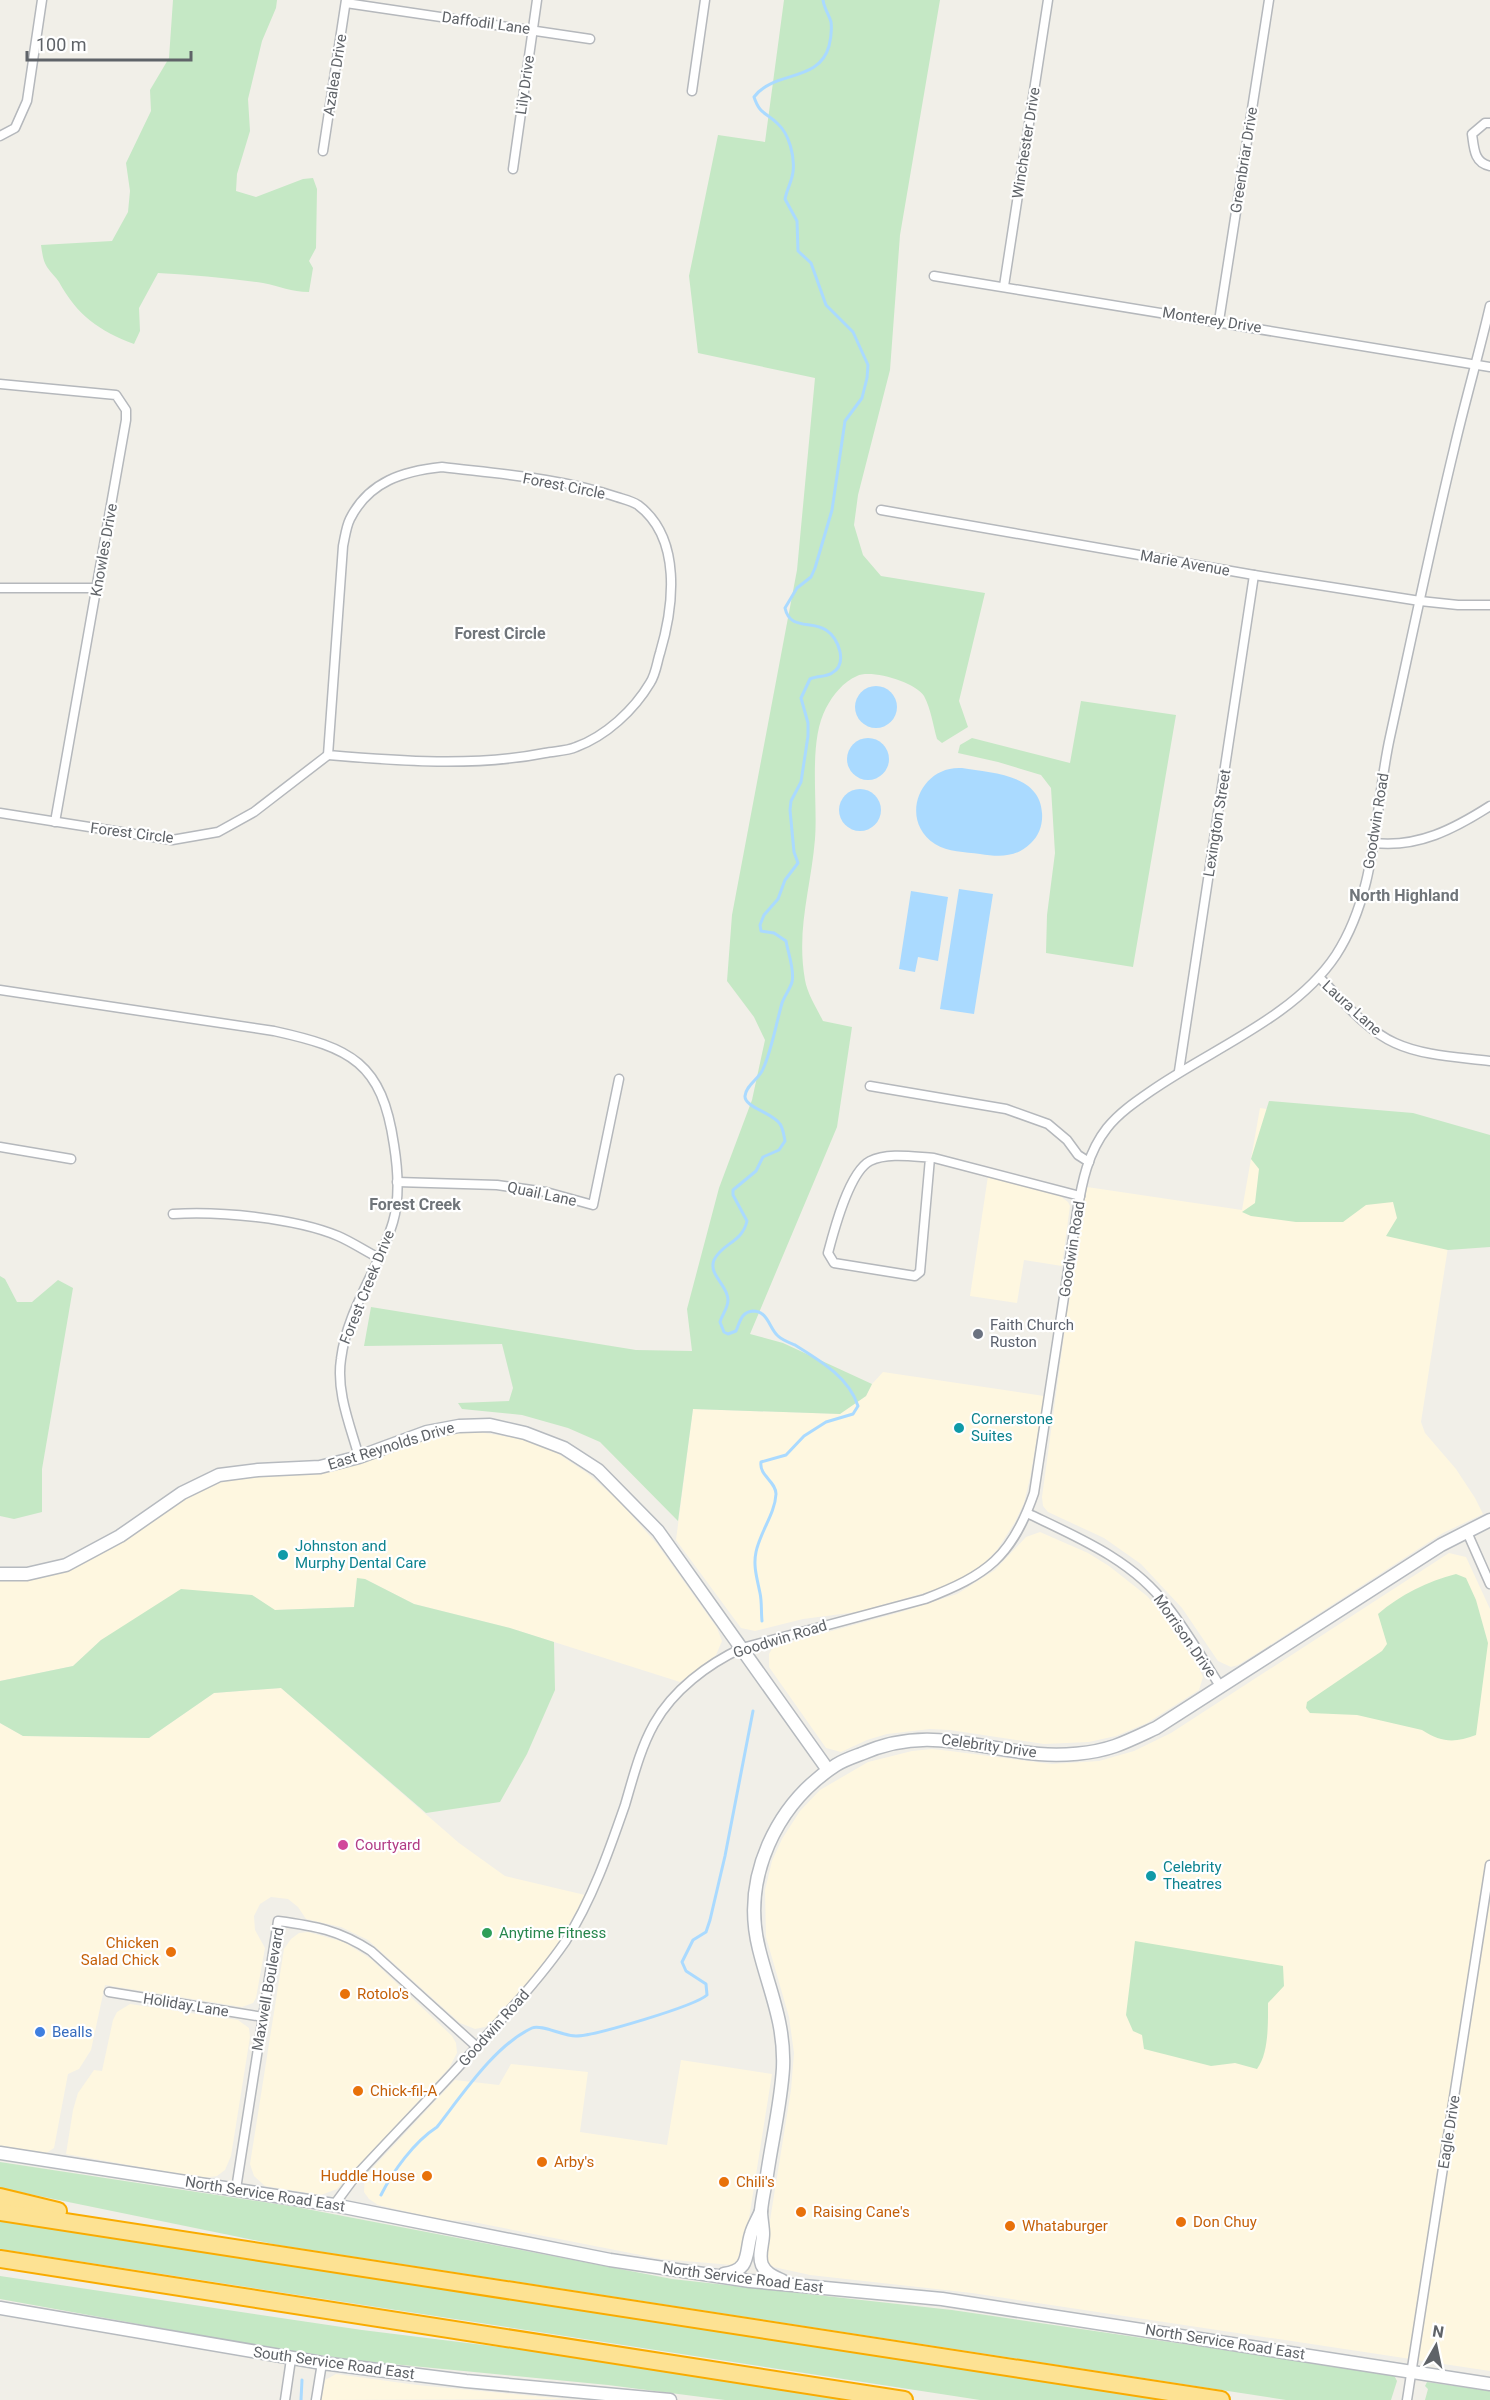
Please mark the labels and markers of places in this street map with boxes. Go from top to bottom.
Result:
place label: Faith Church Ruston [990,1316,1074,1351]
marker: Faith Church Ruston [971,1327,985,1341]
place label: Cornerstone Suites [971,1410,1053,1445]
marker: Cornerstone Suites [952,1421,966,1435]
place label: Johnston and Murphy Dental Care [295,1537,426,1572]
marker: Johnston and Murphy Dental Care [276,1548,290,1562]
place label: Courtyard [355,1836,421,1854]
marker: Courtyard [336,1838,350,1852]
place label: Celebrity Theatres [1163,1858,1222,1893]
marker: Celebrity Theatres [1144,1869,1158,1883]
place label: Anytime Fitness [499,1924,606,1942]
marker: Anytime Fitness [480,1926,494,1940]
place label: Chicken Salad Chick [81,1934,159,1969]
marker: Chicken Salad Chick [164,1945,178,1959]
place label: Rotolo's [357,1985,409,2003]
marker: Rotolo's [338,1987,352,2001]
place label: Bealls [52,2023,93,2041]
marker: Bealls [33,2025,47,2039]
place label: Chick-fil-A [370,2082,437,2100]
marker: Chick-fil-A [351,2084,365,2098]
place label: Arby's [554,2153,594,2171]
marker: Arby's [535,2155,549,2169]
place label: Huddle House [321,2167,415,2185]
marker: Huddle House [420,2169,434,2183]
place label: Chili's [736,2173,775,2191]
marker: Chili's [717,2175,731,2189]
place label: Raising Cane's [813,2203,910,2221]
marker: Raising Cane's [794,2205,808,2219]
place label: Don Chuy [1193,2213,1257,2231]
marker: Don Chuy [1174,2215,1188,2229]
place label: Whataburger [1022,2217,1108,2235]
marker: Whataburger [1003,2219,1017,2233]

